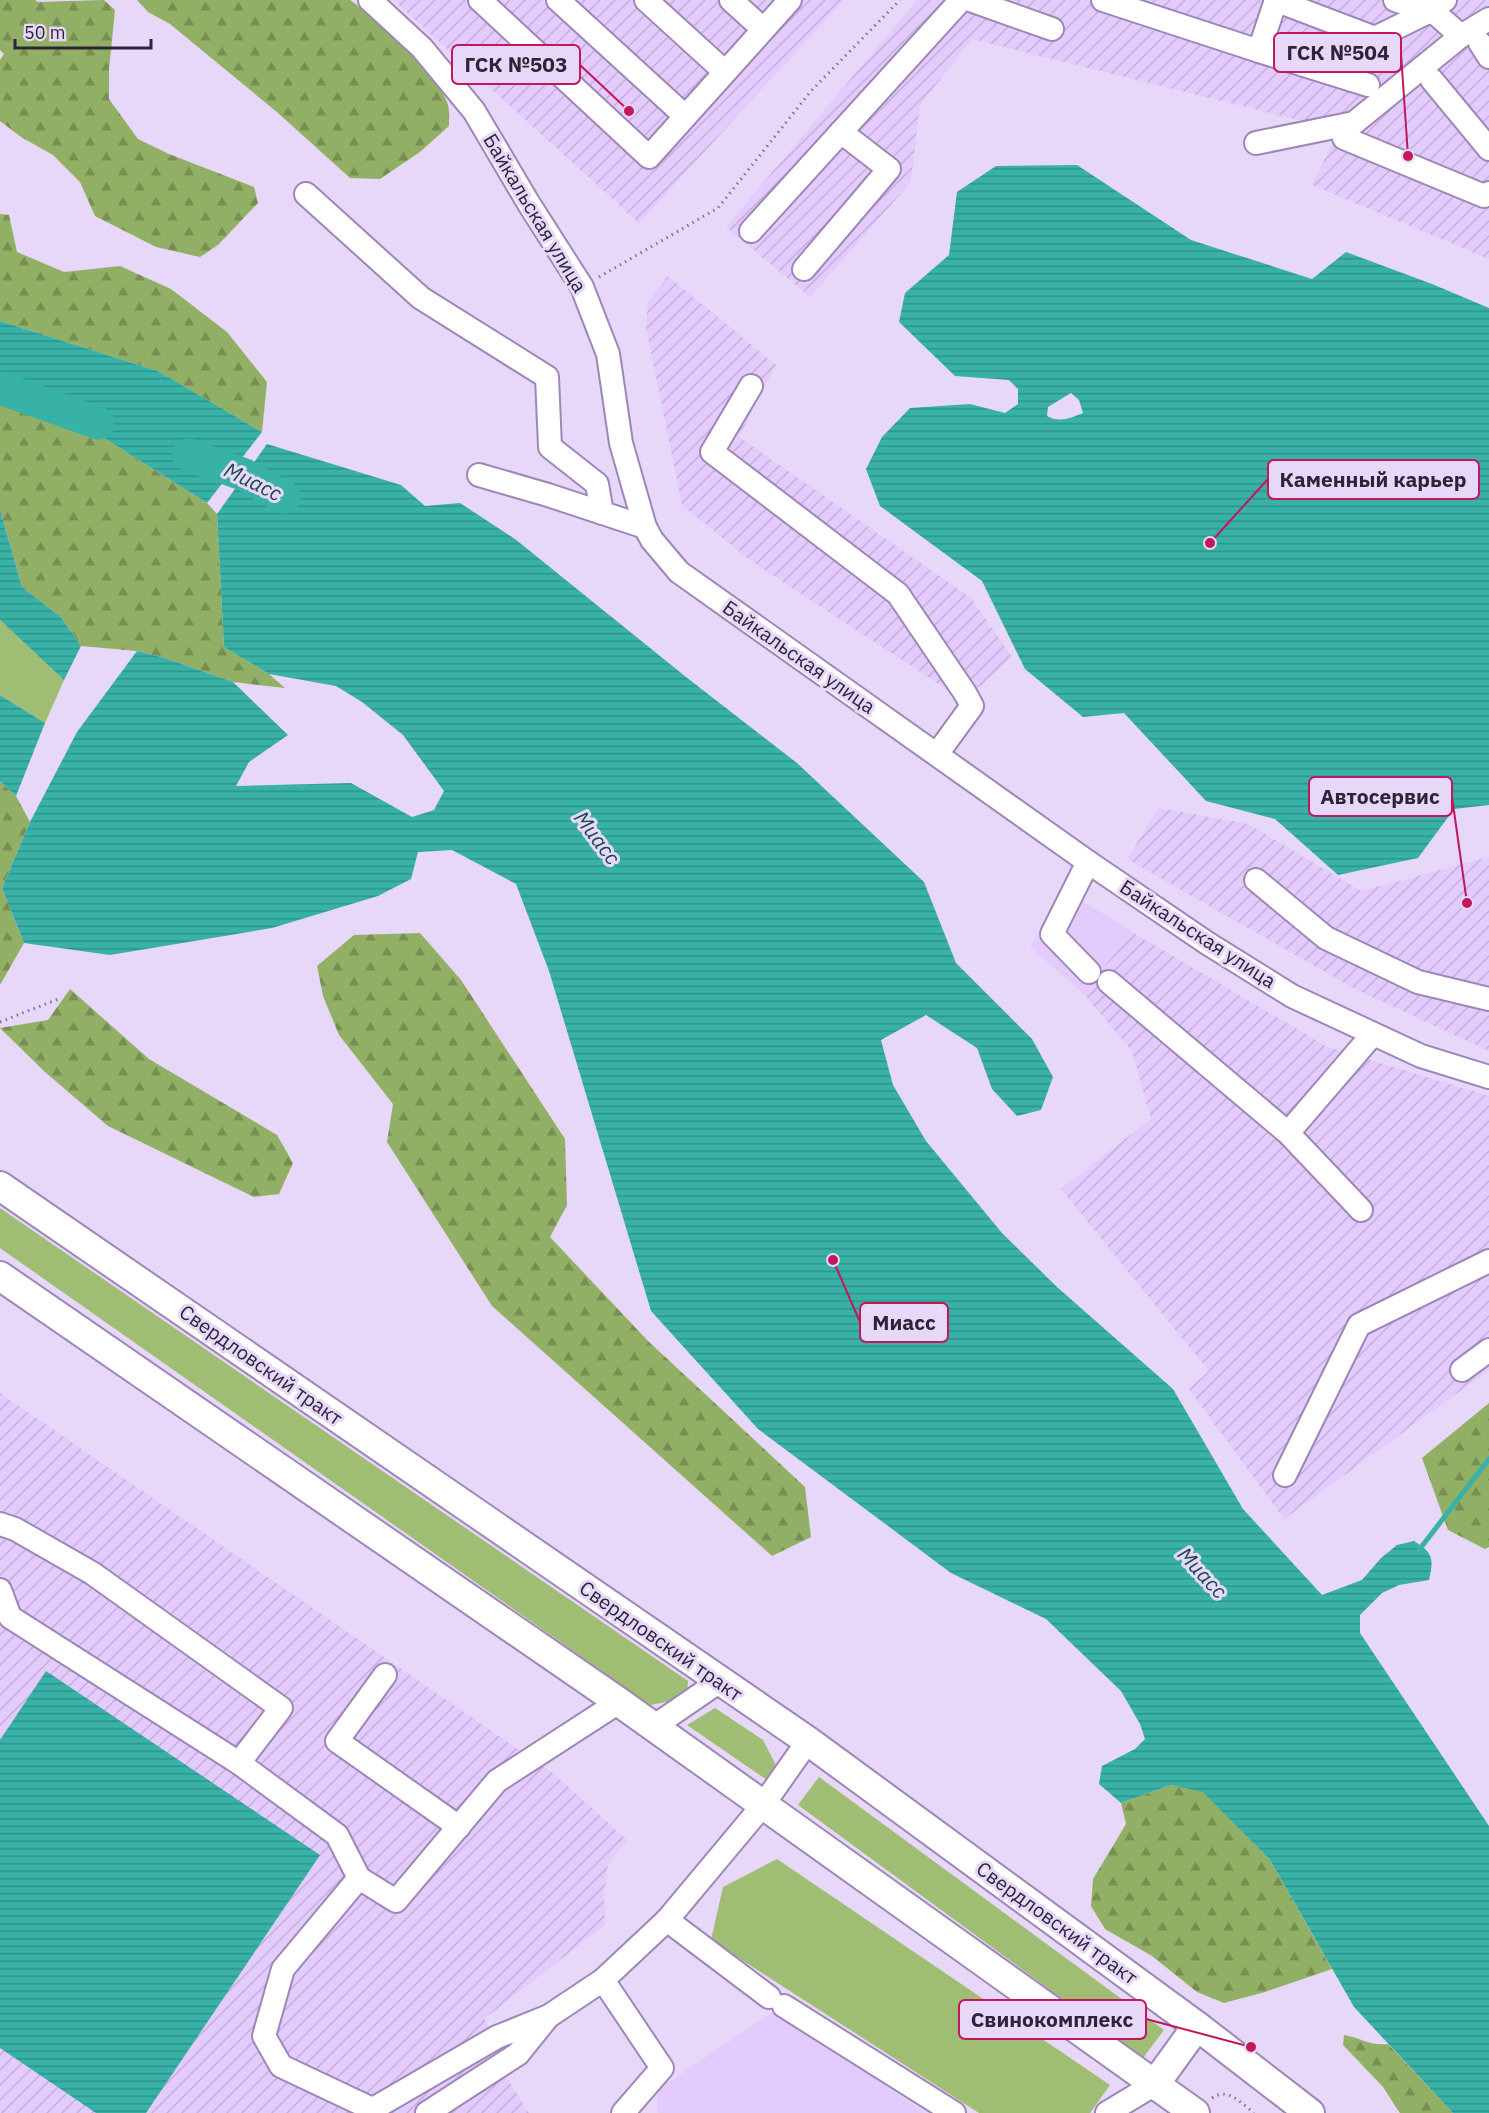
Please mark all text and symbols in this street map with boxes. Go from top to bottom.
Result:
scale bar [15,12,152,50]
text: 50 m [24,21,66,44]
callout: ГСК №504 [1274,33,1401,72]
text: ГСК №504 [1286,38,1390,66]
callout: ГСК №503 [452,45,580,84]
text: ГСК №503 [464,50,568,78]
street label: Байкальская улица [477,128,594,297]
water label: Миасс [220,455,287,507]
callout: Каменный карьер [1268,460,1479,499]
text: Каменный карьер [1280,465,1466,493]
street label: Байкальская улица [717,594,881,720]
callout: Автосервис [1309,777,1452,816]
text: Автосервис [1320,782,1440,810]
water label: Миасс [568,805,627,870]
street label: Байкальская улица [1115,873,1282,994]
street label: Свердловский тракт [174,1298,349,1431]
callout: Миасс [860,1303,948,1342]
text: Миасс [872,1308,936,1336]
water label: Миасс [1172,1541,1234,1604]
street label: Свердловский тракт [574,1574,749,1707]
street label: Свердловский тракт [971,1855,1144,1991]
callout: Свинокомплекс [959,2000,1146,2039]
text: Свинокомплекс [971,2005,1134,2033]

